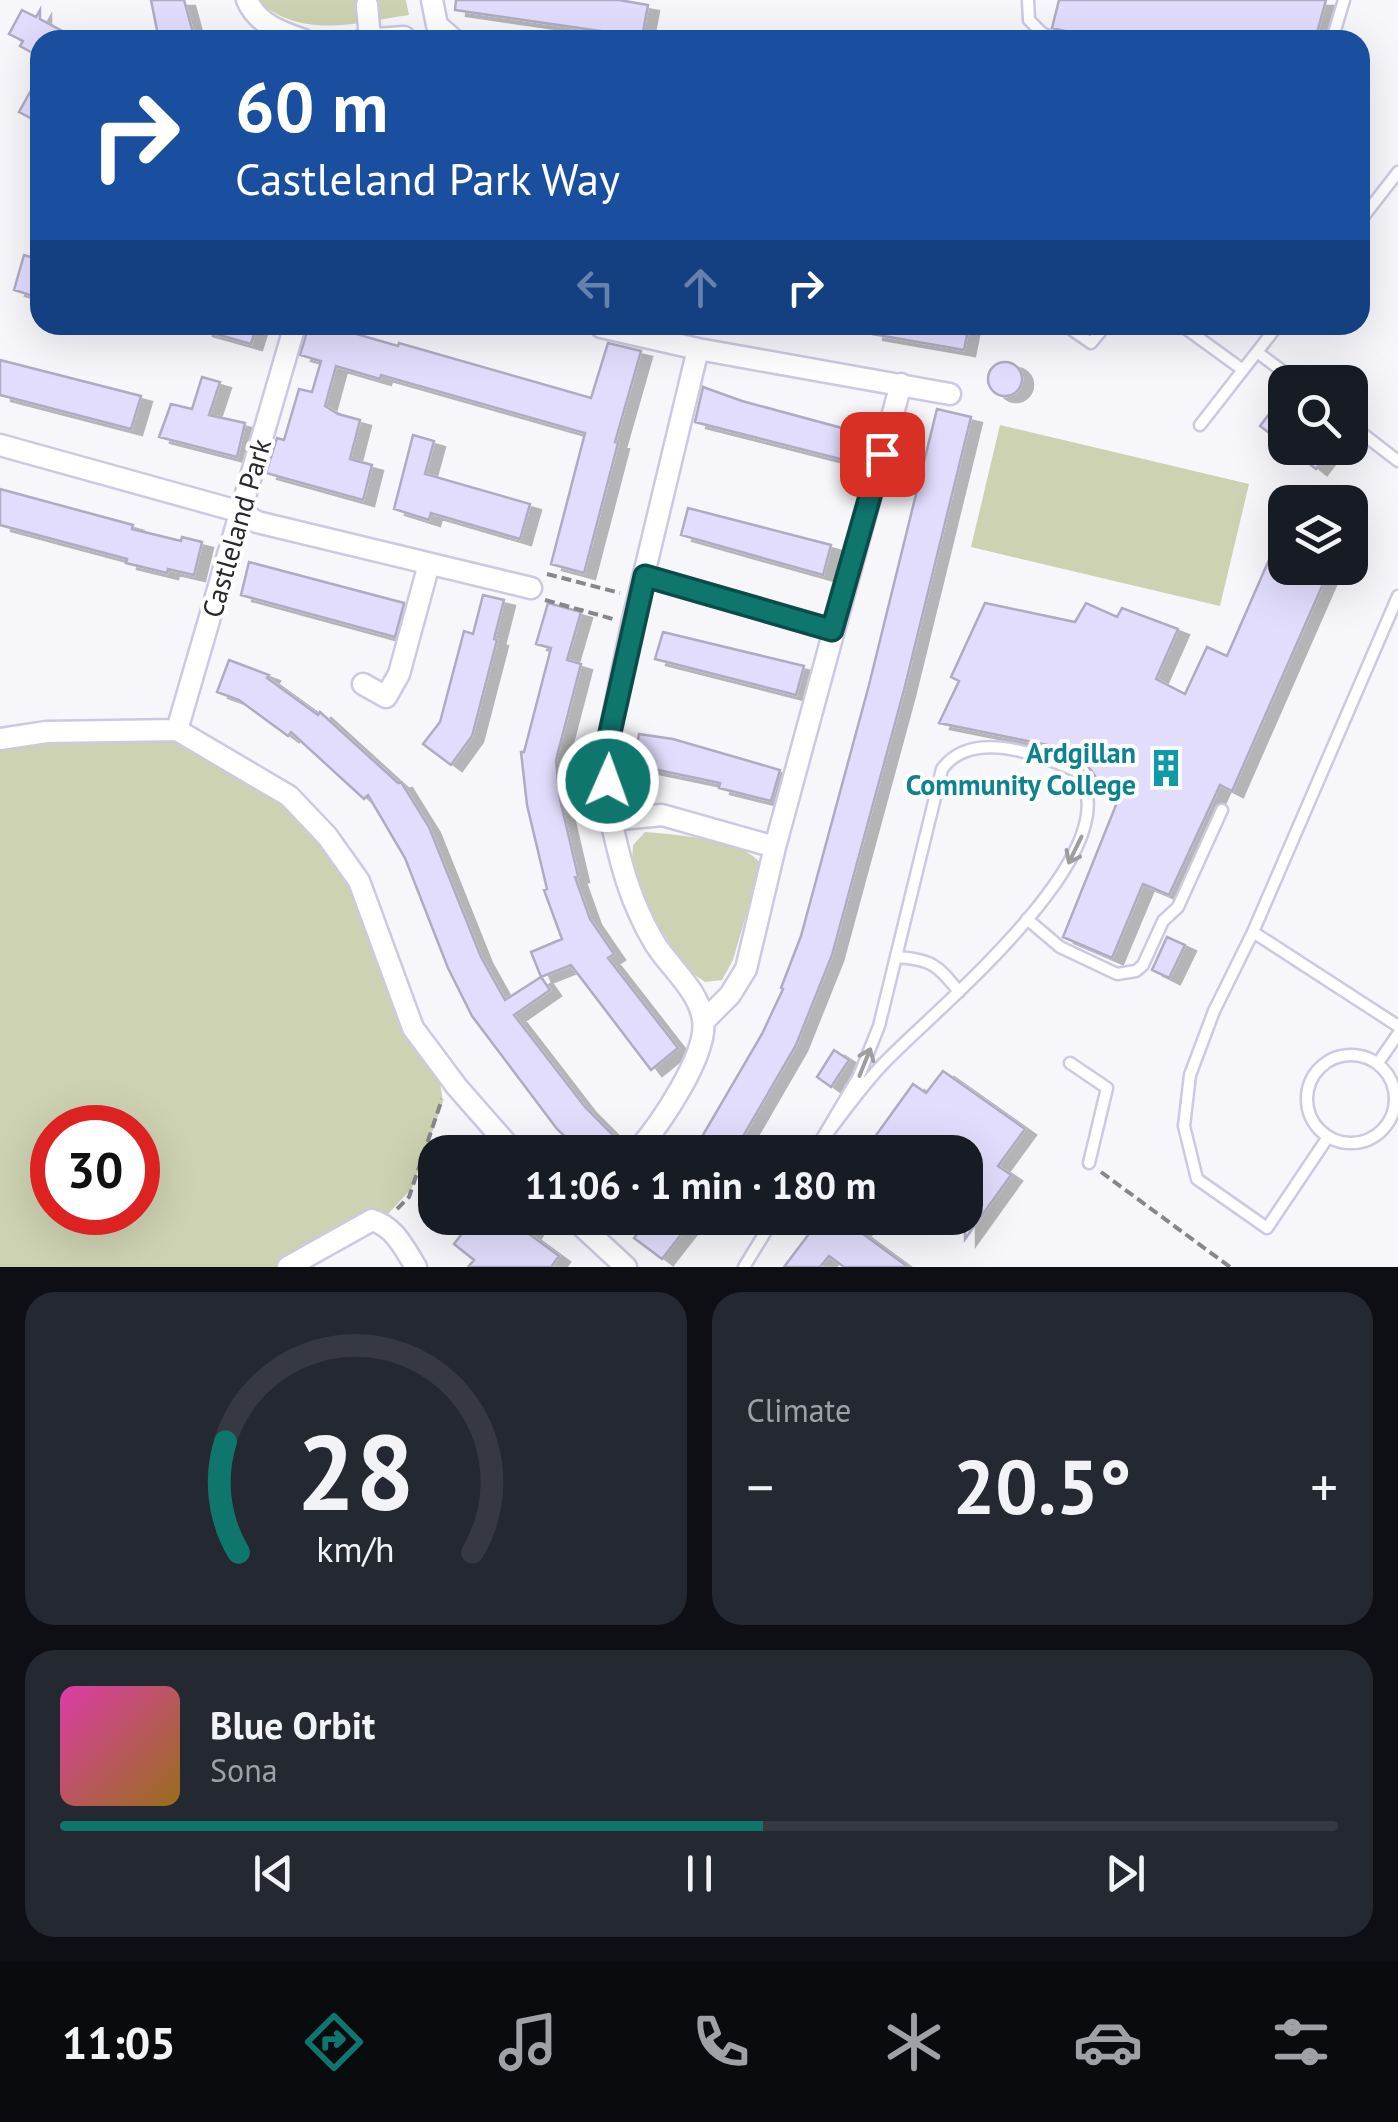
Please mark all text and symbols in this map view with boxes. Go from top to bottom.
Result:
text: 60 m [235,61,388,151]
icon: right [70,70,200,200]
text: Castleland Park Way [235,149,620,207]
icon: left [568,260,623,315]
icon: ahead [673,260,728,315]
icon: right [778,260,833,315]
map controls [1268,365,1368,585]
button: search [1268,365,1368,465]
pin [840,412,925,497]
icon: arrive [855,427,910,482]
street label: Castleland Park [193,434,279,622]
button: layers [1268,485,1368,585]
position arrow [556,729,660,833]
place label: Ardgillan Community College [906,734,1136,803]
building icon: Ardgillan Community College [1145,747,1187,789]
one-way arrow [1064,834,1083,864]
one-way arrow [857,1047,875,1078]
speed limit sign: 30 [30,1105,160,1235]
text: 11:06 · 1 min · 180 m [525,1160,876,1209]
text: Climate [747,1389,851,1431]
text: 28 [297,1404,415,1539]
text: 20.5° [953,1438,1132,1535]
text: − [747,1451,774,1522]
text: + [1310,1451,1338,1522]
text: km/h [317,1526,395,1572]
text: Blue Orbit [210,1700,375,1749]
text: Sona [210,1749,278,1791]
icon: previous [246,1846,301,1901]
icon: pause [672,1846,727,1901]
icon: next [1098,1846,1153,1901]
icon: directions [299,2007,369,2077]
icon: music [493,2007,563,2077]
icon: phone [686,2007,756,2077]
icon: climate [879,2007,949,2077]
icon: car [1073,2007,1143,2077]
icon: filters [1266,2007,1336,2077]
text: 11:05 [62,2013,176,2071]

